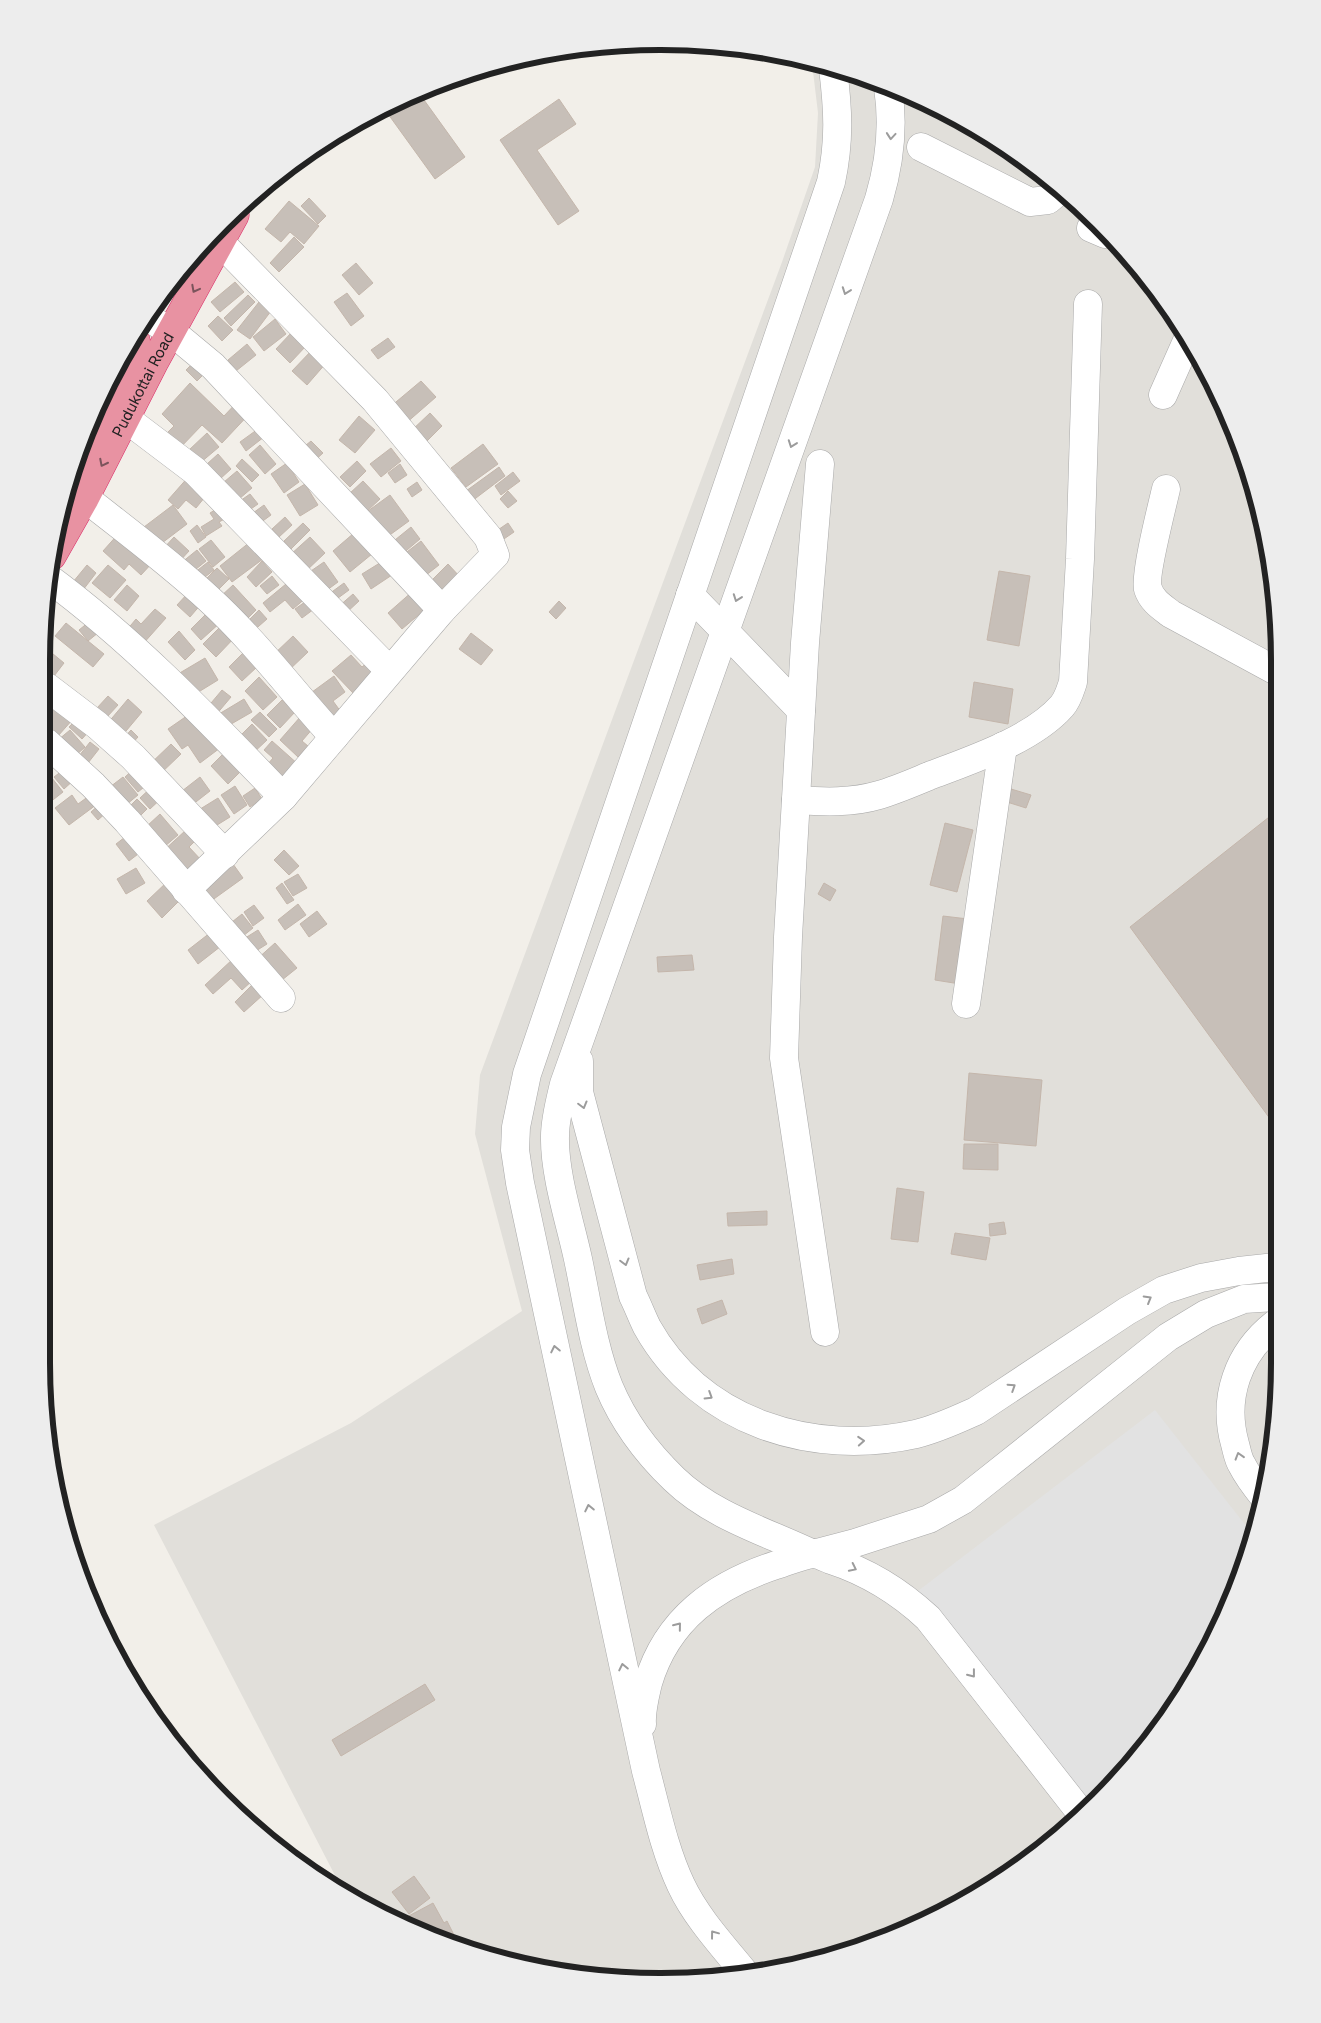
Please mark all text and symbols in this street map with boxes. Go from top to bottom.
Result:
one-way arrow [886,132,897,140]
one-way arrow [191,284,201,293]
one-way arrow [842,287,852,295]
street label: Pudukottai Road [108,329,178,440]
one-way arrow [788,440,798,448]
one-way arrow [99,458,109,467]
one-way arrow [733,593,743,601]
one-way arrow [577,1101,588,1110]
one-way arrow [619,1258,629,1266]
one-way arrow [1143,1296,1152,1306]
one-way arrow [551,1344,561,1353]
one-way arrow [1006,1384,1016,1393]
one-way arrow [703,1390,712,1400]
one-way arrow [858,1436,866,1447]
one-way arrow [1234,1452,1244,1460]
one-way arrow [585,1503,595,1512]
one-way arrow [847,1562,856,1572]
one-way arrow [673,1623,681,1632]
one-way arrow [618,1662,629,1671]
one-way arrow [967,1668,975,1677]
one-way arrow [711,1931,719,1940]

